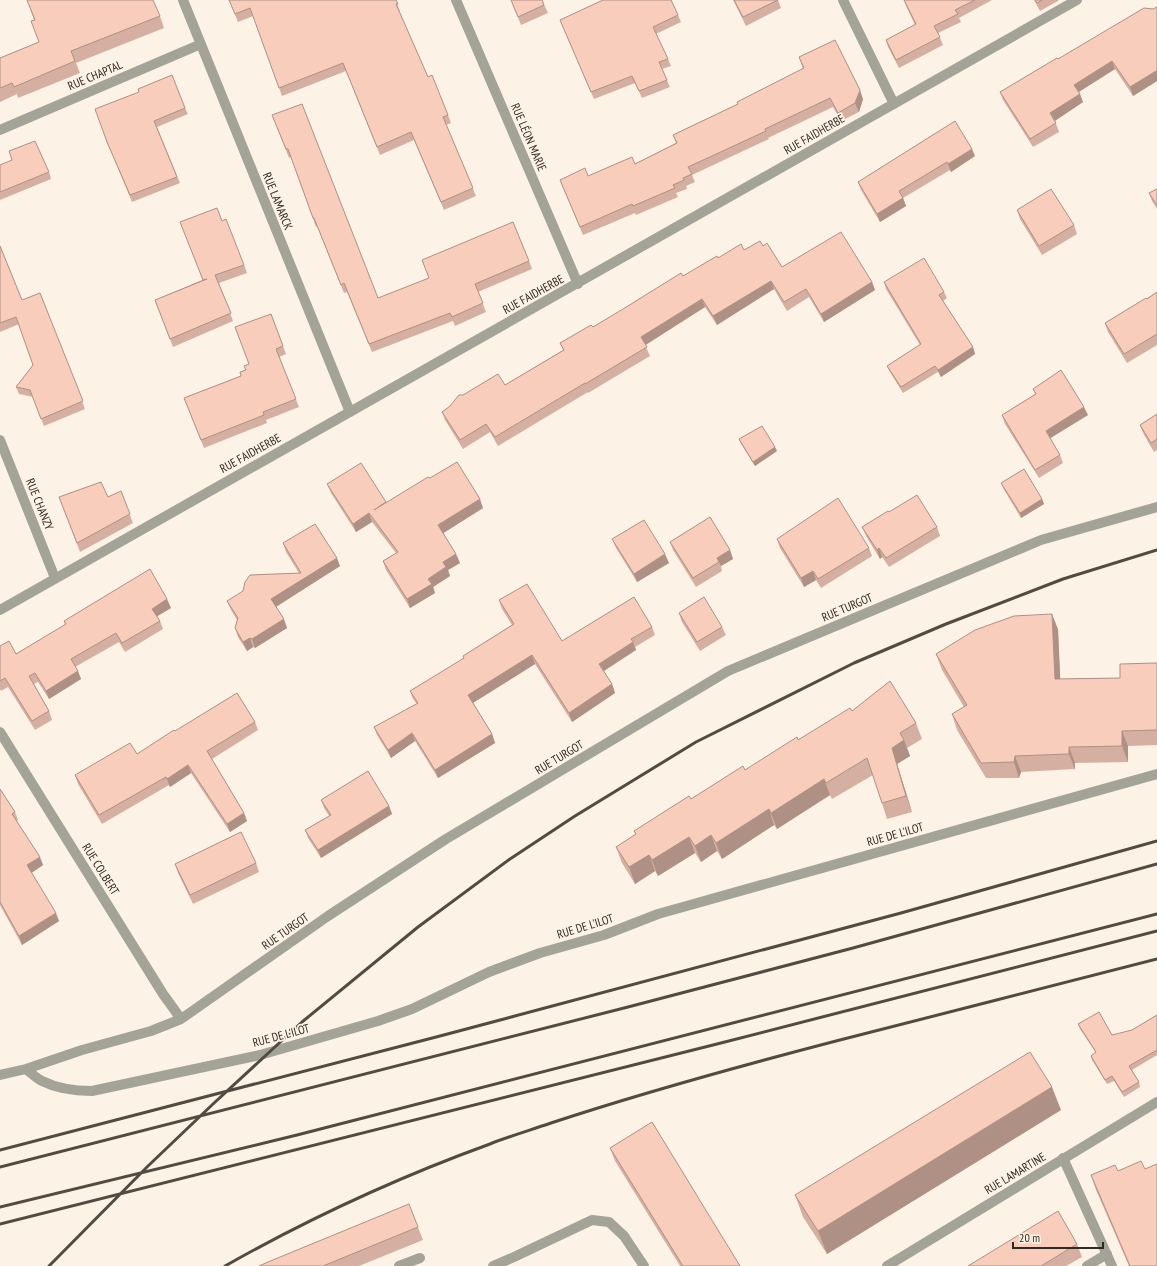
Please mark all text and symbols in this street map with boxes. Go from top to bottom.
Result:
street label: RUE CHAPTAL [65,57,125,93]
street label: RUE LÉON MARIE [508,101,550,173]
street label: RUE FAIDHERBE [781,111,847,157]
street label: RUE LAMARCK [260,170,296,232]
street label: RUE FAIDHERBE [500,271,566,317]
street label: RUE FAIDHERBE [217,430,283,476]
street label: RUE CHANZY [23,476,57,532]
street label: RUE TURGOT [819,589,875,624]
street label: RUE TURGOT [532,736,586,777]
street label: RUE DE L'ILOT [865,819,926,849]
street label: RUE COLBERT [79,840,123,898]
street label: RUE TURGOT [259,909,312,953]
street label: RUE DE L'ILOT [555,910,616,942]
street label: RUE DE L'ILOT [251,1020,312,1050]
street label: RUE LAMARTINE [982,1149,1048,1197]
scale bar [1013,1224,1103,1250]
text: 20 m [1019,1230,1040,1245]

